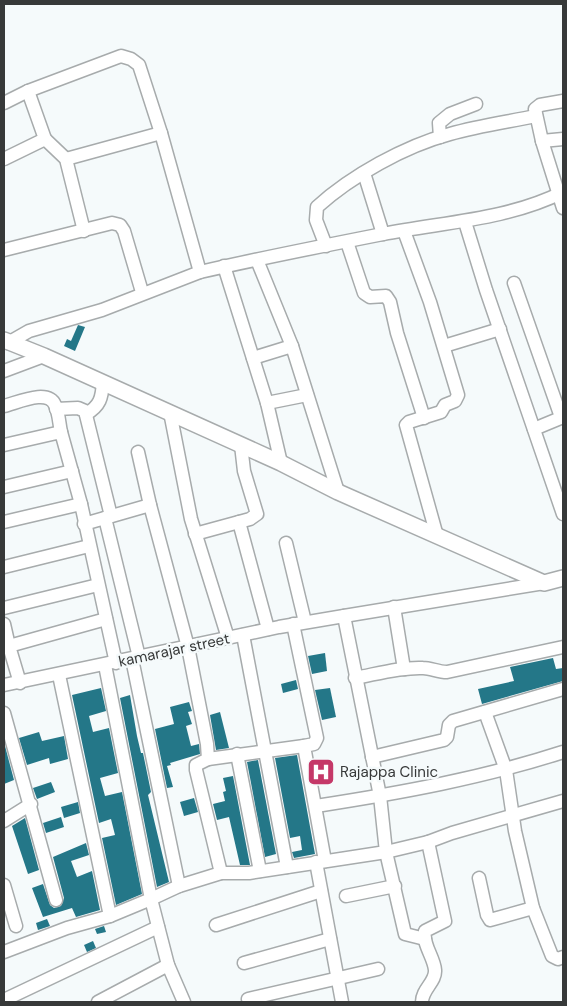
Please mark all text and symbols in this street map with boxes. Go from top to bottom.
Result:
street label: kamarajar street [117,628,232,672]
hospital icon: Rajappa Clinic [306,757,336,787]
place label: Rajappa Clinic [340,762,438,782]

